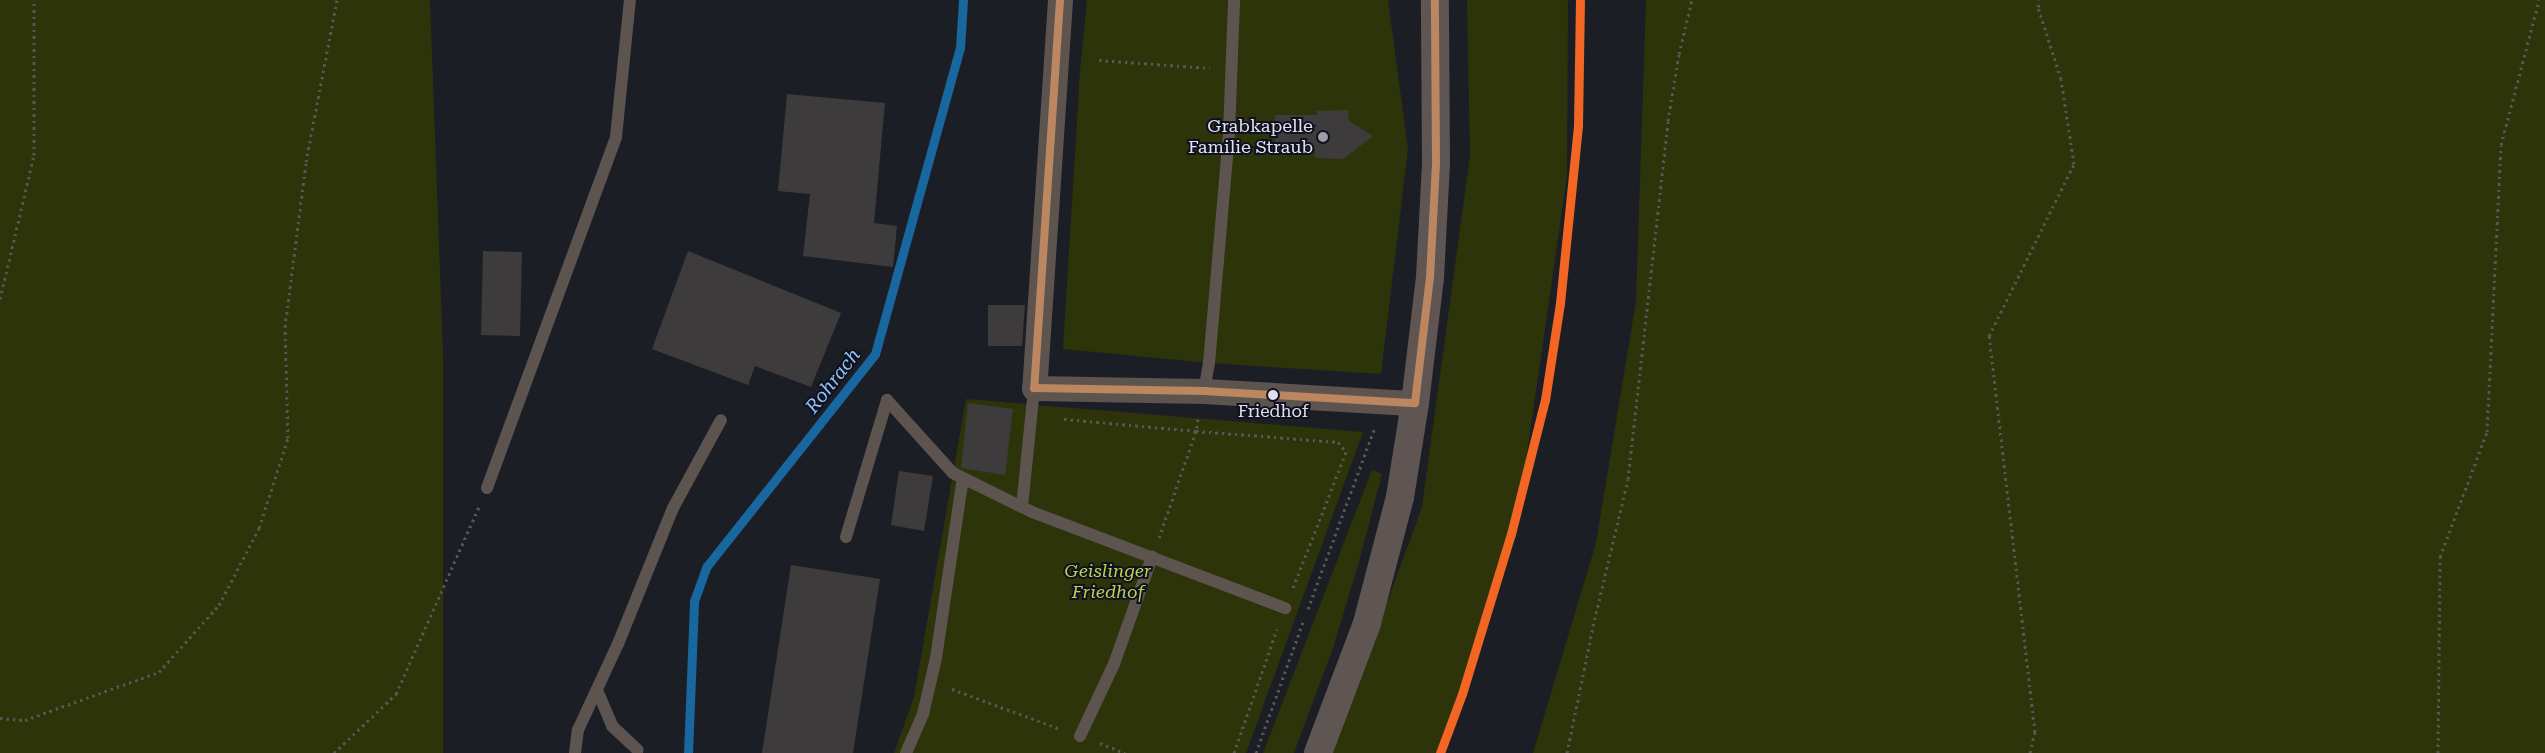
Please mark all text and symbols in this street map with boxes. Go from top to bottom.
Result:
place label: Grabkapelle Familie Straub [1188,116,1313,158]
marker: Grabkapelle Familie Straub [1317,131,1329,143]
water label: Rohrach [801,344,865,418]
marker: Friedhof [1268,390,1278,400]
place label: Friedhof [1238,402,1308,422]
park label: Geislinger Friedhof [1065,561,1151,604]

